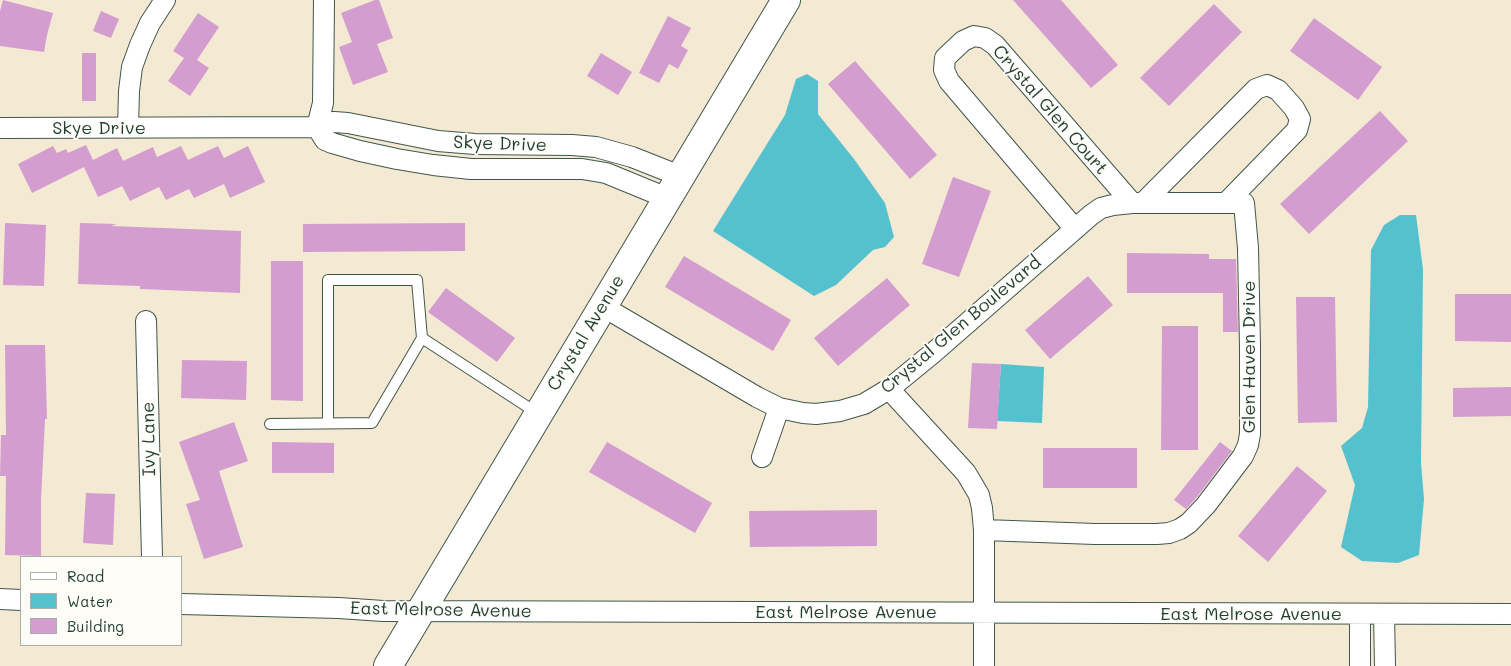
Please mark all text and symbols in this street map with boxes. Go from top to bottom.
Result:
street label: Crystal Glen Court [988,41,1112,179]
street label: Skye Drive [52,117,146,139]
street label: Skye Drive [453,132,547,156]
street label: Crystal Glen Boulevard [876,252,1046,398]
street label: Crystal Avenue [543,271,629,395]
street label: Glen Haven Drive [1238,281,1260,433]
street label: Ivy Lane [138,402,160,476]
legend [20,556,182,646]
text: Road [67,566,104,586]
text: Water [67,591,113,611]
street label: East Melrose Avenue [350,598,532,622]
street label: East Melrose Avenue [755,601,937,623]
street label: East Melrose Avenue [1160,603,1342,625]
text: Building [67,616,124,636]

